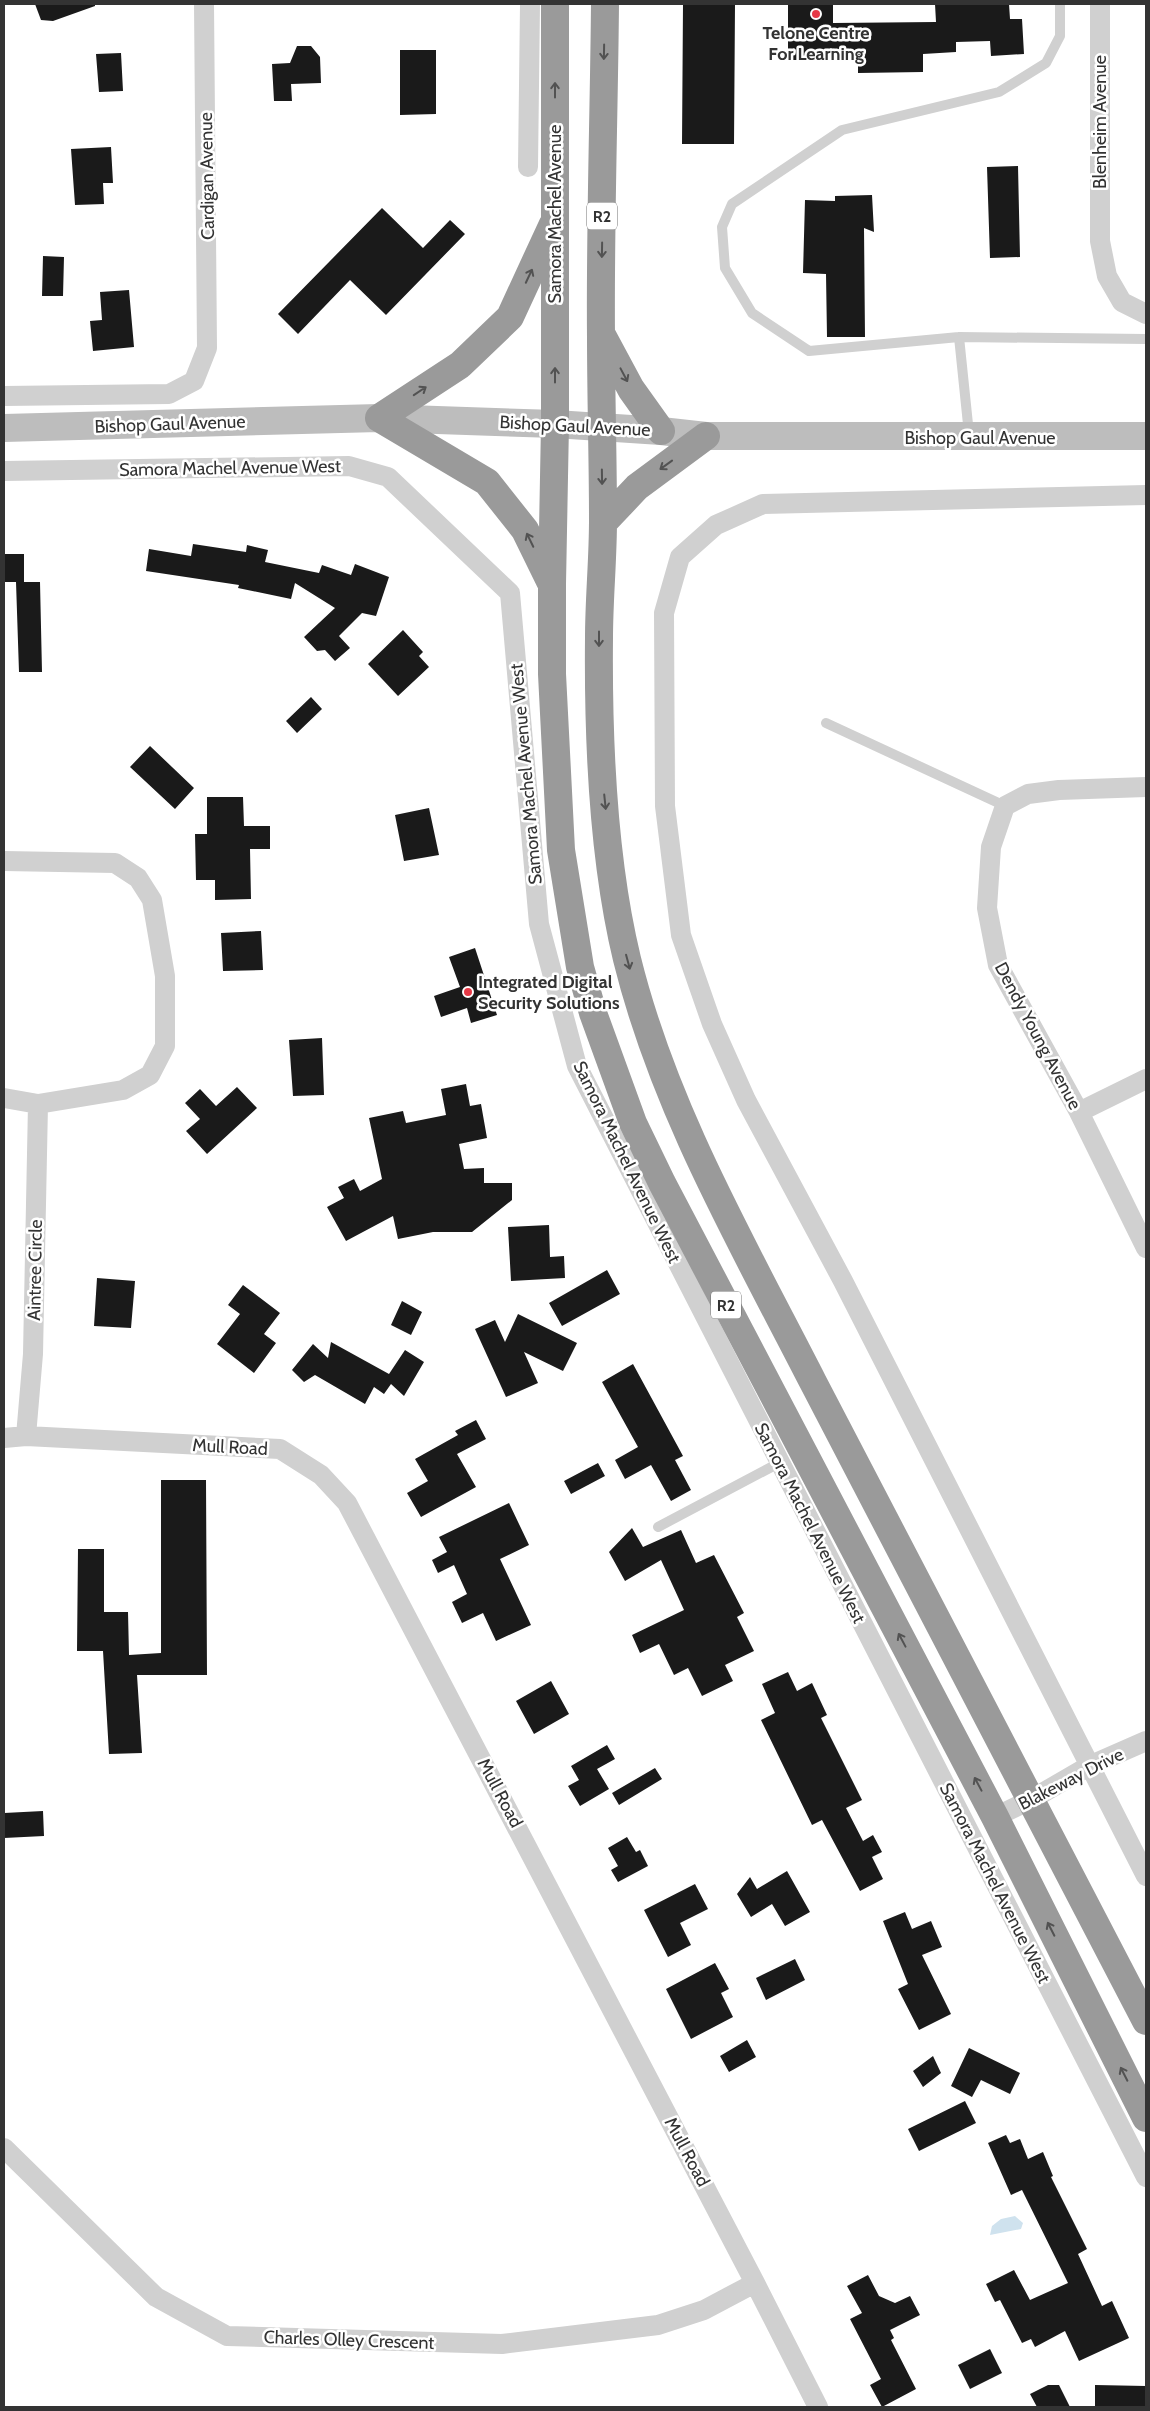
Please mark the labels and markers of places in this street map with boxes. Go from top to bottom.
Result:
marker: Telone Centre For Learning [810,8,822,20]
place label: Telone Centre For Learning [762,22,870,65]
place label: Integrated Digital Security Solutions [478,971,620,1014]
marker: Integrated Digital Security Solutions [462,986,474,998]

